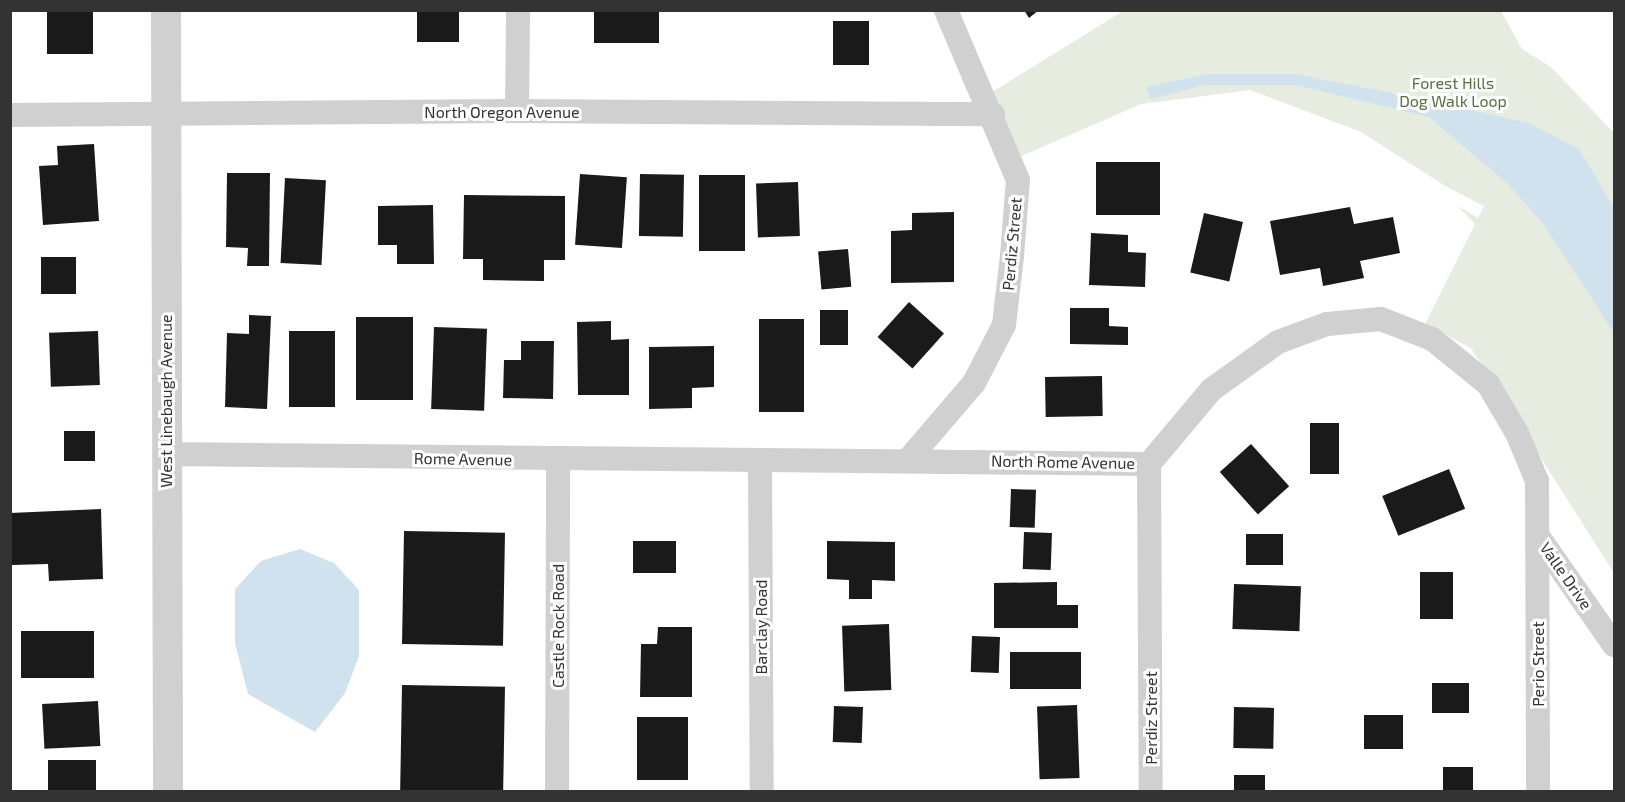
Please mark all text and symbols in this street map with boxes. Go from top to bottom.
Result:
park label: Forest Hills Dog Walk Loop [1399,73,1507,111]
street label: North Oregon Avenue [424,102,580,122]
street label: Perdiz Street [998,197,1026,291]
street label: West Linebaugh Avenue [156,314,176,488]
street label: Rome Avenue [413,449,513,469]
street label: North Rome Avenue [991,451,1135,473]
street label: Valle Drive [1536,539,1596,613]
street label: Castle Rock Road [548,564,568,688]
street label: Barclay Road [751,579,771,675]
street label: Perio Street [1528,621,1548,707]
street label: Perdiz Street [1141,671,1161,765]

